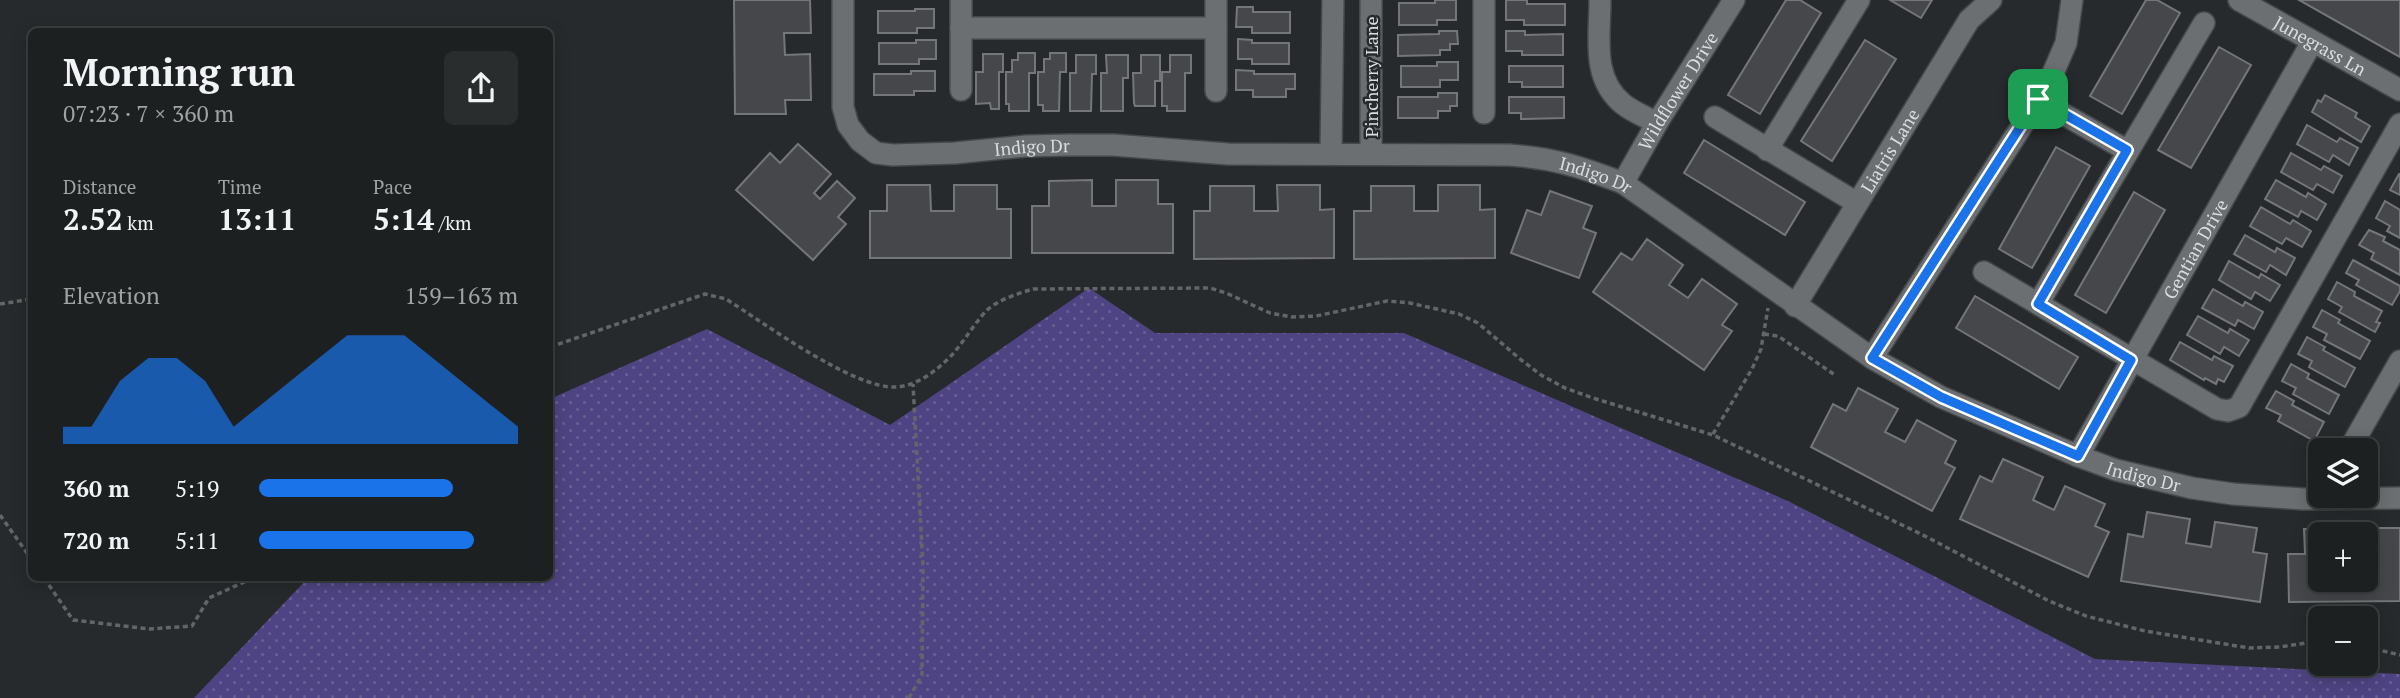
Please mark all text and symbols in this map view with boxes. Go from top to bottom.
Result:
street label: Junegrass Ln [2270,10,2371,81]
street label: Pincherry Lane [1359,16,1383,138]
street label: Wildflower Drive [1632,27,1723,154]
text: Morning run [63,47,295,97]
button: share [444,51,518,125]
pin [2008,69,2068,129]
icon: arrive [2019,80,2057,118]
text: 07:23 · 7 × 360 m [63,98,234,129]
street label: Liatris Lane [1855,104,1924,197]
street label: Indigo Dr [993,133,1070,161]
street label: Indigo Dr [1557,151,1638,198]
text: Distance [63,174,136,199]
text: Time [218,174,261,199]
text: Pace [373,174,412,199]
street label: Gentian Drive [2157,194,2233,303]
text: 2.52 [63,199,123,239]
text: 13:11 [218,199,296,239]
text: 5:14 [373,199,434,239]
text: km [123,210,154,235]
text: /km [434,210,472,235]
text: Elevation [63,280,160,311]
text: 159–163 m [405,280,518,311]
map controls [2308,438,2378,676]
button: layers [2308,438,2378,508]
street label: Indigo Dr [2103,455,2183,497]
text: 360 m [63,473,129,504]
text: 5:19 [175,473,219,504]
button: + [2308,522,2378,592]
text: 720 m [63,525,129,556]
text: 5:11 [175,525,219,556]
button: − [2308,606,2378,676]

